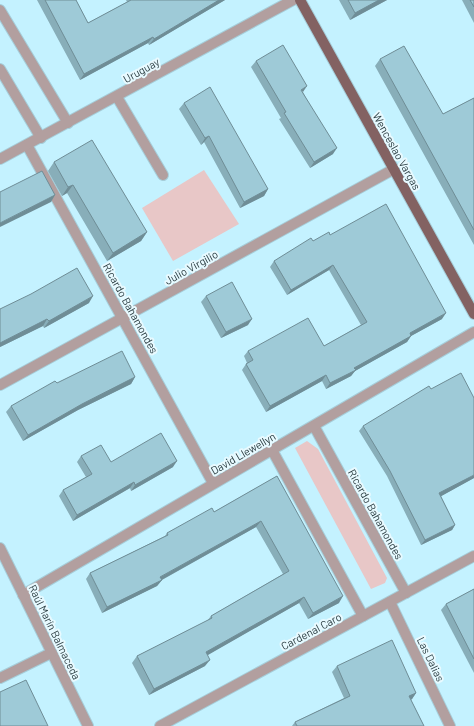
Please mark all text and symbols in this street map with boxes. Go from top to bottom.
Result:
street label: Uruguay [121,55,161,85]
street label: Wenceslao Vargas [370,110,424,192]
street label: Julio Virgilio [162,247,220,287]
street label: Ricardo Bahamondes [101,261,161,355]
street label: David Llewellyn [208,429,278,477]
street label: Ricardo Bahamondes [346,467,406,561]
street label: Raúl Marín Balmaceda [26,582,84,682]
street label: Cardenal Caro [279,610,343,652]
street label: Las Dalias [415,635,447,683]

